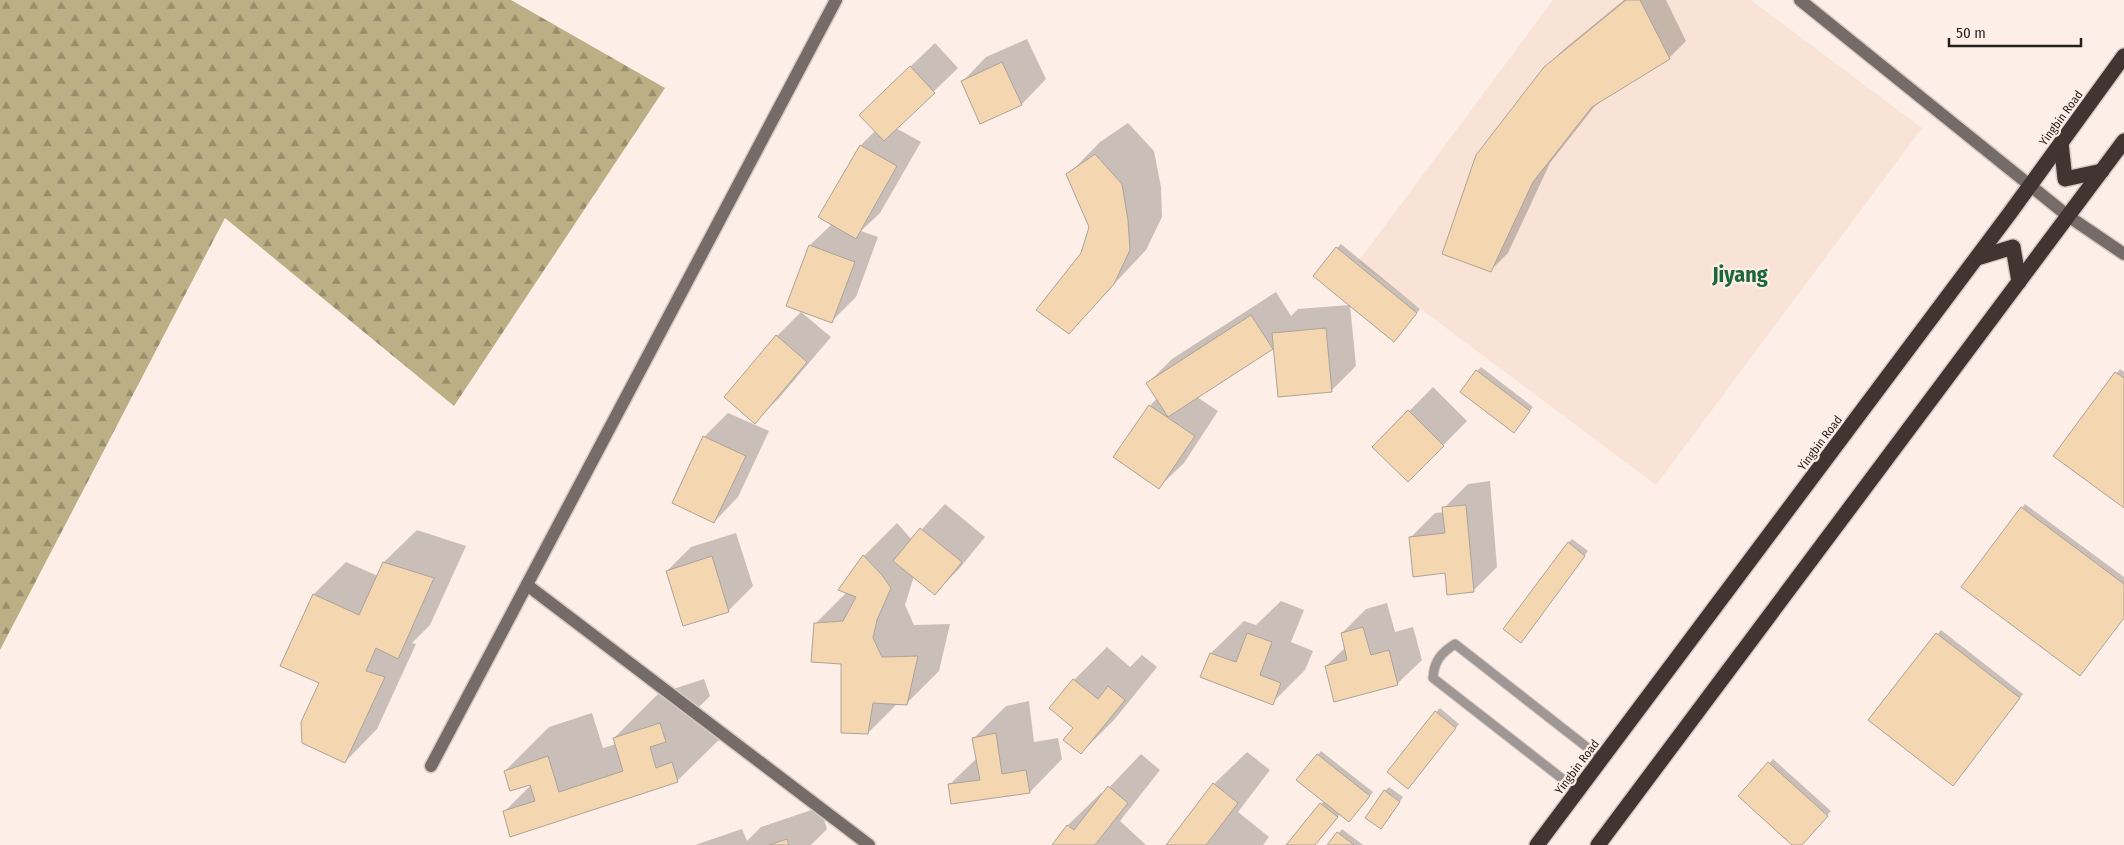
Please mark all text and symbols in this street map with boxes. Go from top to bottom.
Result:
scale bar [1949,15,2082,47]
text: 50 m [1956,24,1986,42]
street label: Yingbin Road [2036,88,2086,148]
district label: Jiyang [1711,261,1768,288]
street label: Yingbin Road [1795,413,1845,473]
street label: Yingbin Road [1552,737,1602,797]

